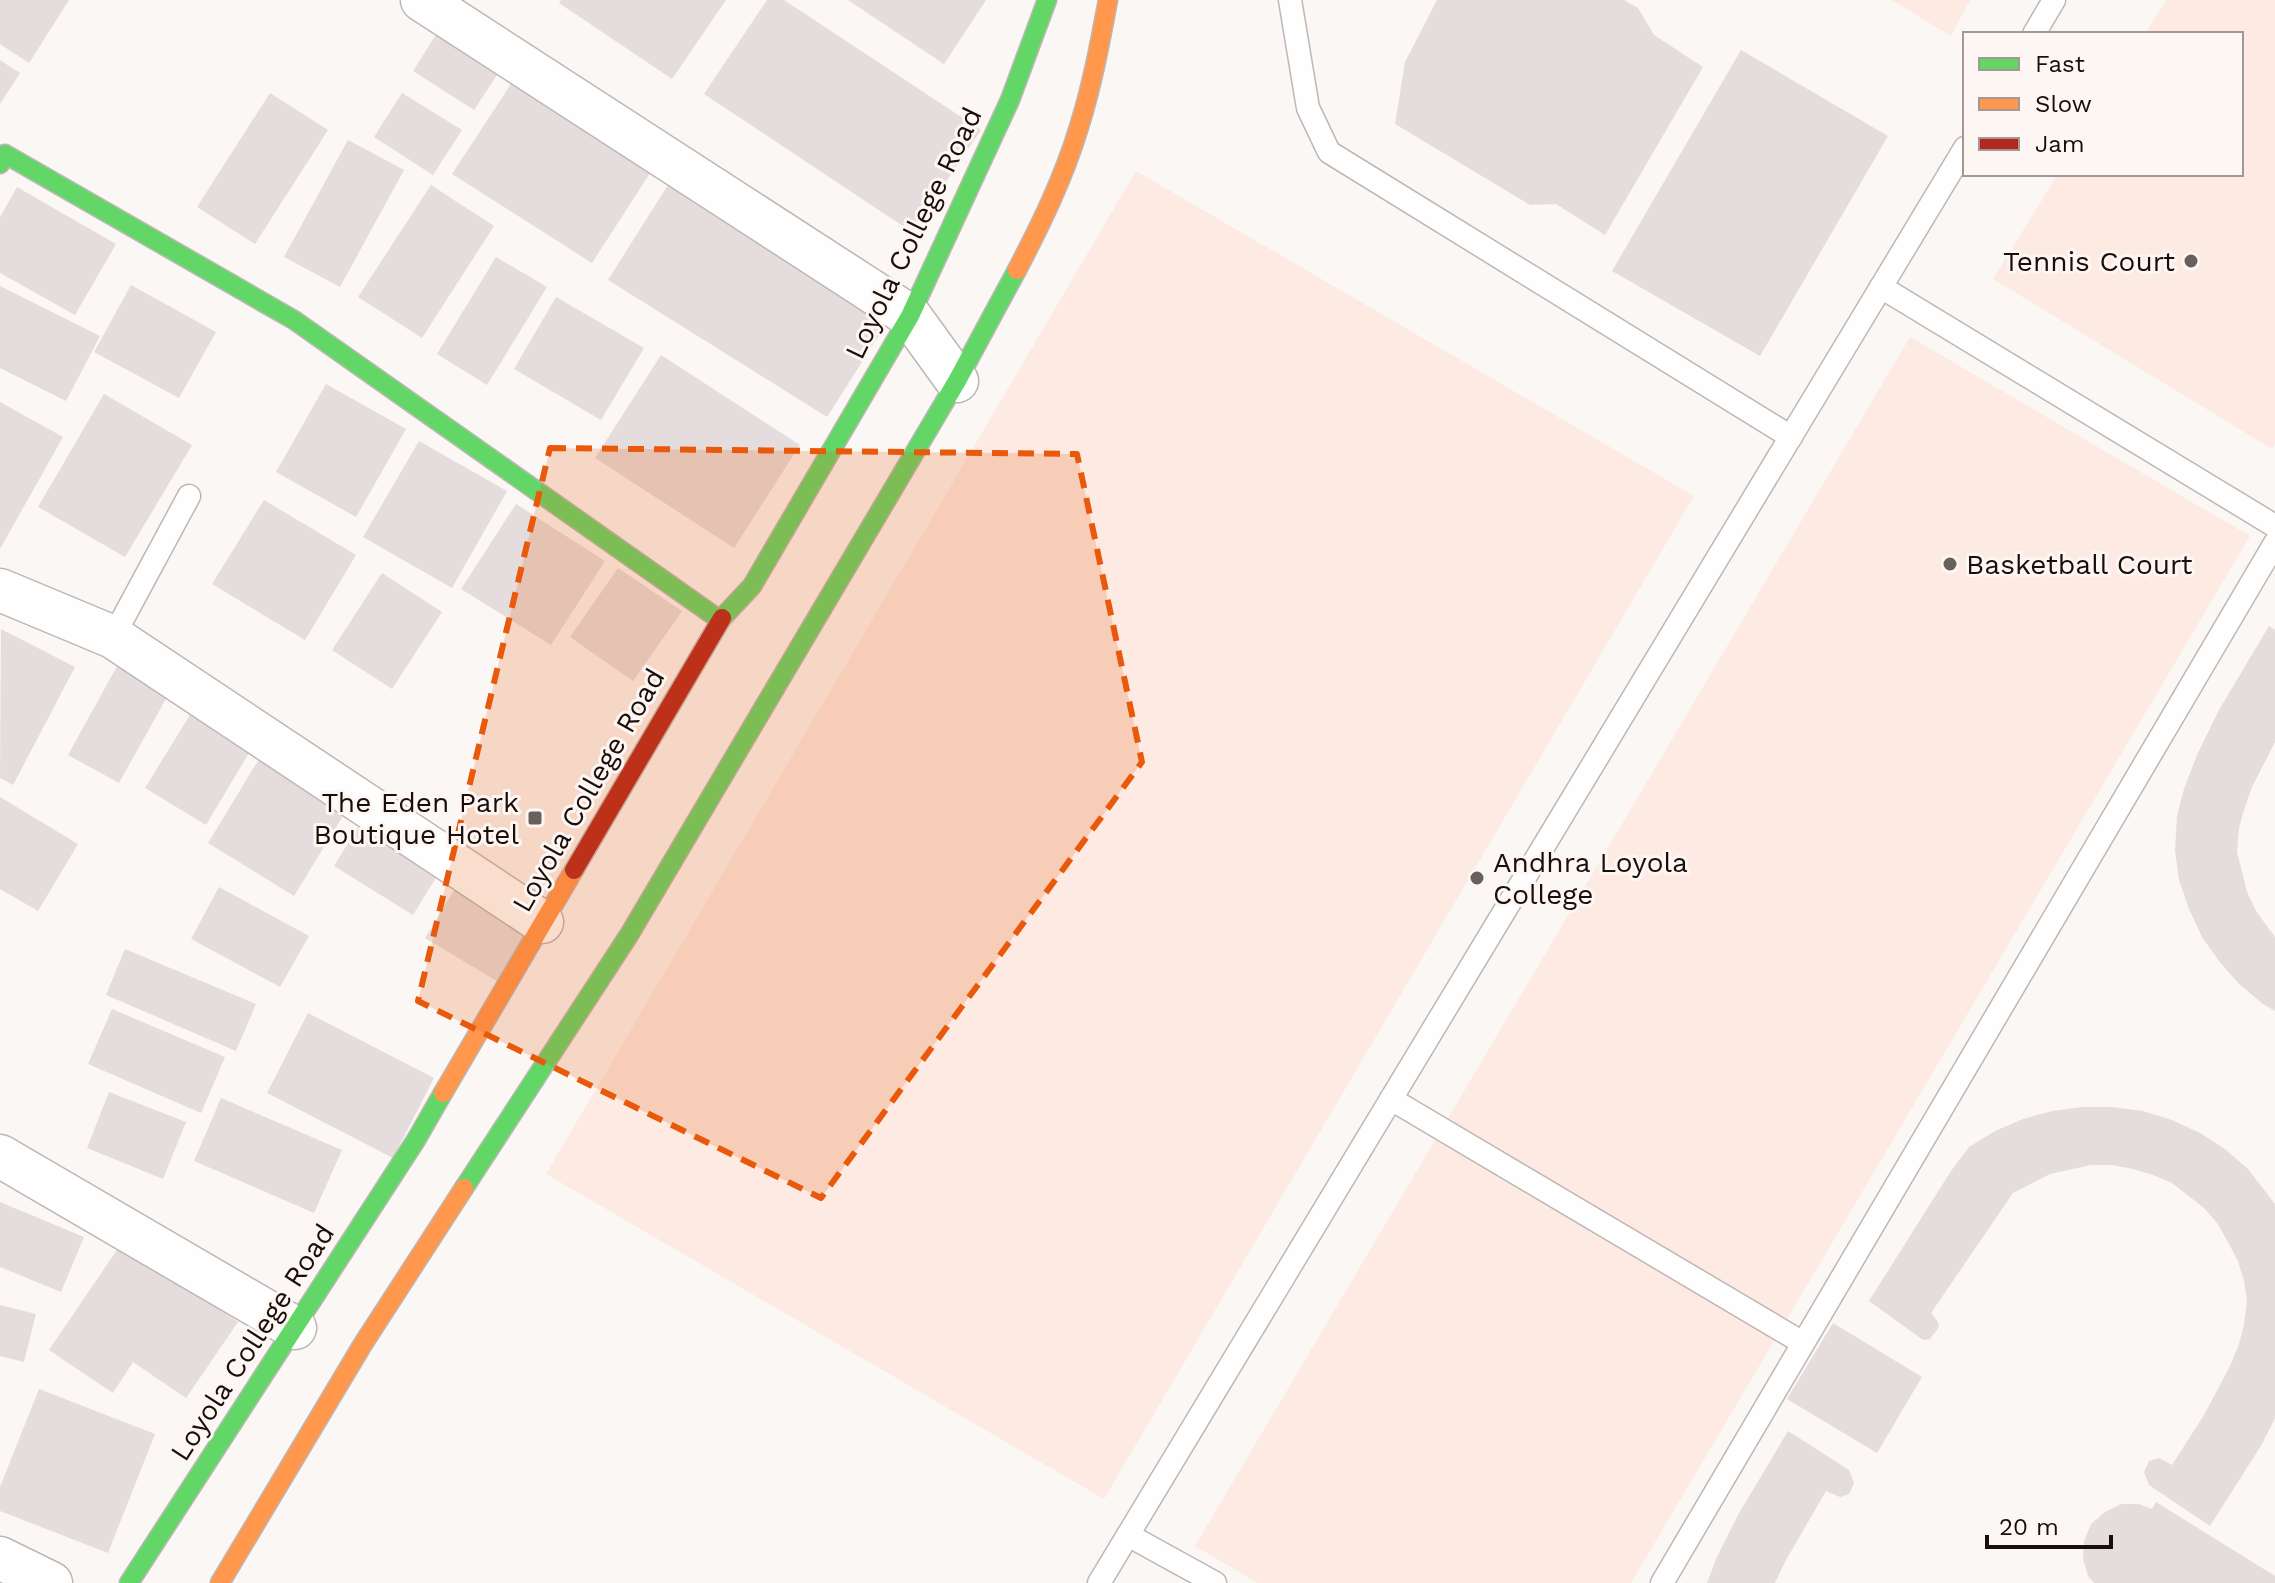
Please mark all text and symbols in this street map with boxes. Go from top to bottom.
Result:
legend [1963,32,2243,176]
text: Fast [2035,50,2085,78]
text: Slow [2035,90,2092,118]
street label: Loyola College Road [838,102,989,364]
text: Jam [2035,130,2085,158]
place label: Tennis Court [2003,245,2175,278]
marker: Tennis Court [2182,252,2200,270]
place label: Basketball Court [1966,548,2193,581]
marker: Basketball Court [1941,555,1959,573]
street label: Loyola College Road [505,663,672,918]
place label: The Eden Park Boutique Hotel [314,786,519,851]
marker: The Eden Park Boutique Hotel [526,809,544,827]
place label: Andhra Loyola College [1493,846,1688,911]
marker: Andhra Loyola College [1468,869,1486,887]
street label: Loyola College Road [164,1218,341,1467]
scale bar [1987,1499,2111,1549]
text: 20 m [1999,1513,2059,1541]

